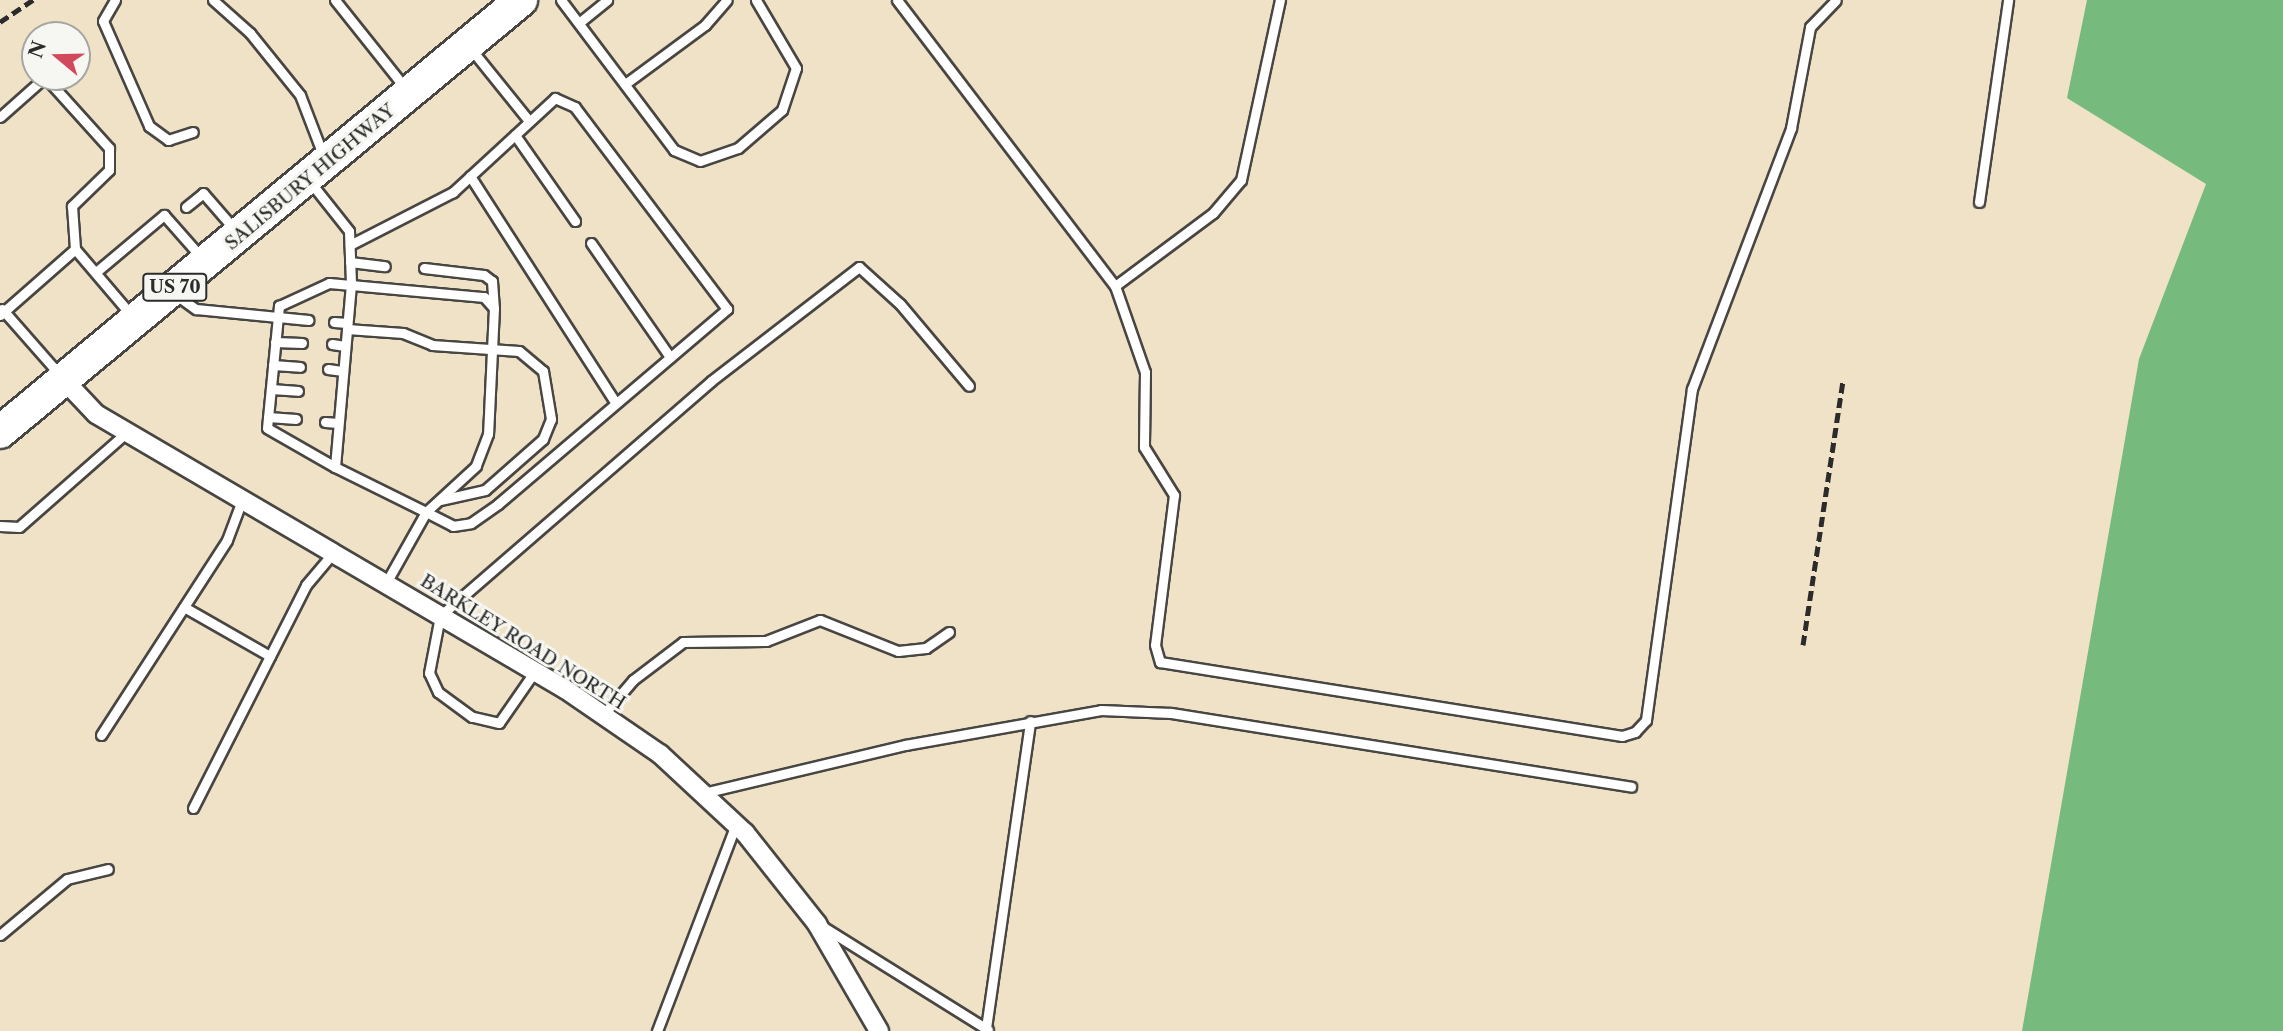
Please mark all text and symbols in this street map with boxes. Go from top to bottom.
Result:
north arrow [21,21,91,91]
text: N [24,38,51,61]
street label: SALISBURY HIGHWAY [220,99,400,255]
road number: US 70 [142,272,208,302]
street label: BARKLEY ROAD NORTH [416,569,630,715]

